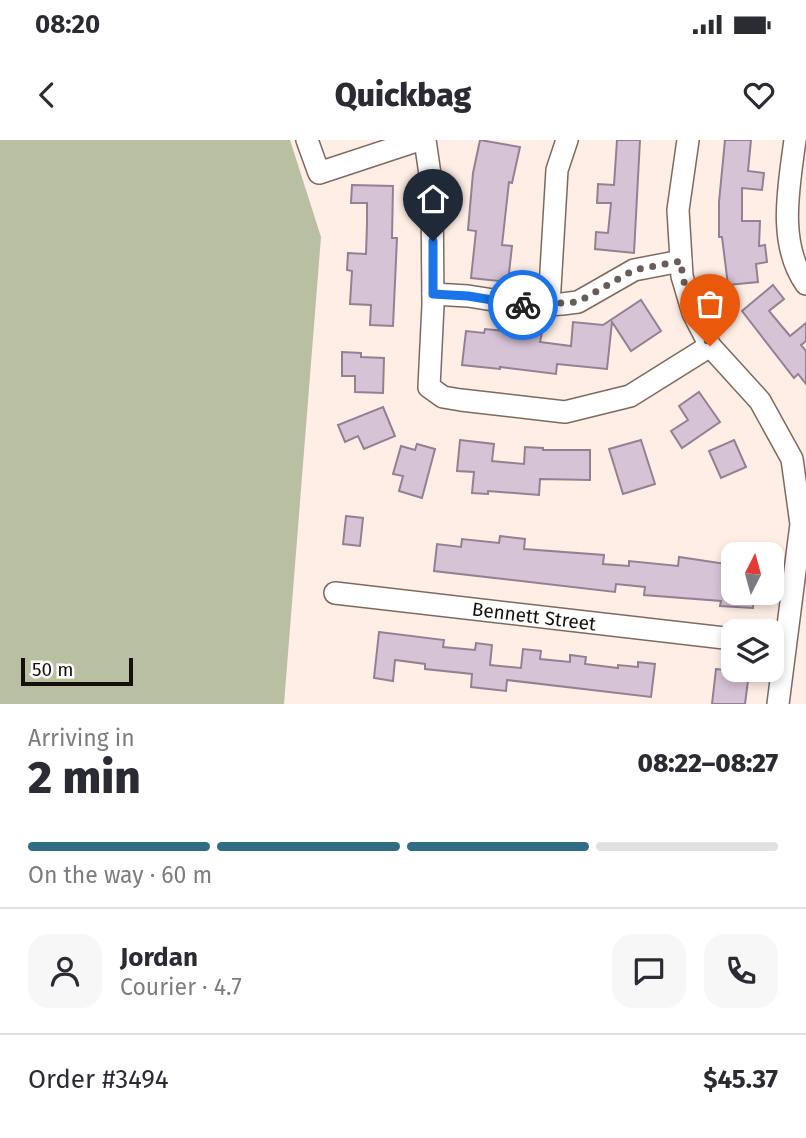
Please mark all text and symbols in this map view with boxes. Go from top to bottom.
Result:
text: 08:20 [35,9,100,40]
icon: back [28,76,66,114]
text: Quickbag [335,76,471,114]
icon: heart [740,76,778,114]
pin [403,169,463,241]
icon: home [414,180,452,218]
courier [488,270,558,340]
pin [680,274,740,346]
icon: bag [691,285,729,323]
icon: bike [504,286,542,324]
north arrow [721,542,784,606]
map controls [721,542,784,682]
street label: Bennett Street [471,597,597,636]
button: layers [721,619,784,682]
scale bar [21,655,133,687]
text: 50 m [32,658,73,681]
text: Arriving in [28,724,135,752]
text: 08:22–08:27 [638,748,778,779]
text: 2 min [28,750,141,805]
text: On the way · 60 m [28,861,212,889]
button: person [28,934,102,1008]
button: chat [612,934,686,1008]
button: phone [704,934,778,1008]
text: Jordan [120,942,198,973]
text: Courier · 4.7 [120,973,242,1001]
text: Order #3494 [28,1064,169,1095]
text: $45.37 [703,1064,778,1095]

